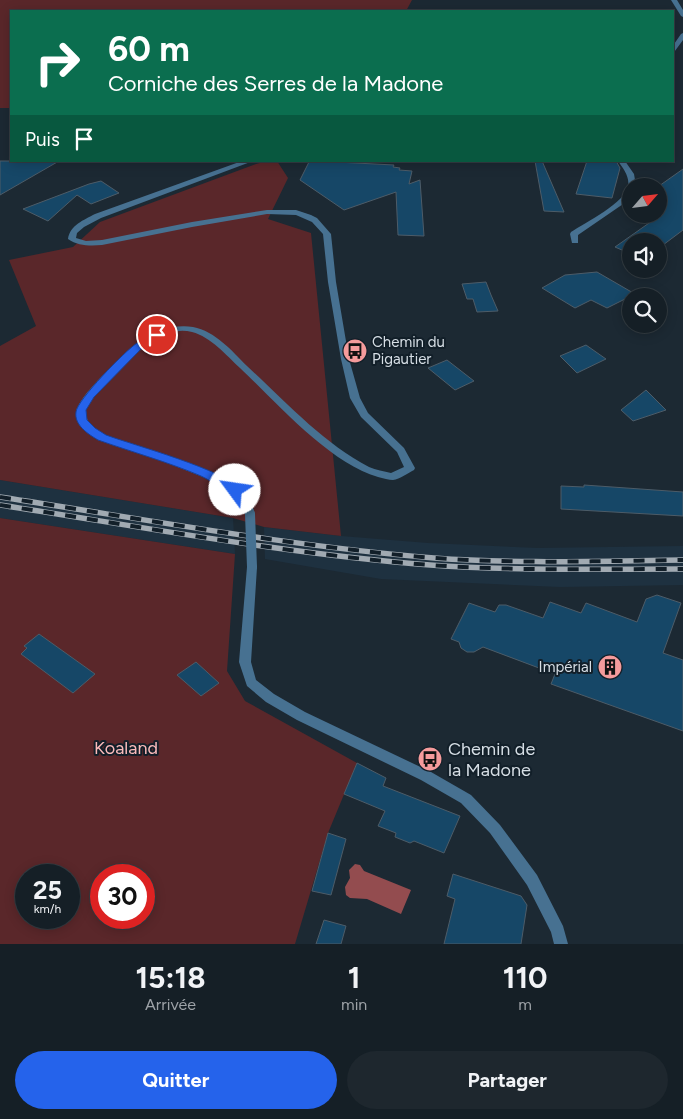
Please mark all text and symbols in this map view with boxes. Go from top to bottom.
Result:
text: 60 m [108,28,190,70]
icon: right [25,30,90,95]
text: Corniche des Serres de la Madone [108,70,443,97]
icon: arrive [70,125,98,153]
text: Puis [25,128,60,151]
north arrow [622,178,668,222]
map controls [622,178,667,333]
button: sound [622,233,667,278]
button: search [622,288,667,333]
pin [136,314,178,356]
icon: arrive [143,321,171,349]
place label: Chemin du Pigautier [372,333,445,368]
bus stop icon: Chemin du Pigautier [342,338,368,364]
position arrow [208,463,260,515]
building icon: Impérial [597,654,623,680]
place label: Impérial [539,658,592,676]
park label: Koaland [94,737,158,759]
place label: Chemin de la Madone [448,738,535,781]
bus stop icon: Chemin de la Madone [417,746,443,772]
speed limit sign: 30 [90,864,155,929]
text: 25 [33,875,62,905]
text: km/h [34,902,61,916]
text: 15:18 [135,959,206,996]
text: 1 [348,959,361,996]
text: 110 [503,959,548,996]
text: Arrivée [145,995,196,1014]
text: min [341,995,367,1014]
text: m [518,995,532,1014]
button: Quitter [15,1051,337,1109]
button: Partager [347,1051,668,1109]

